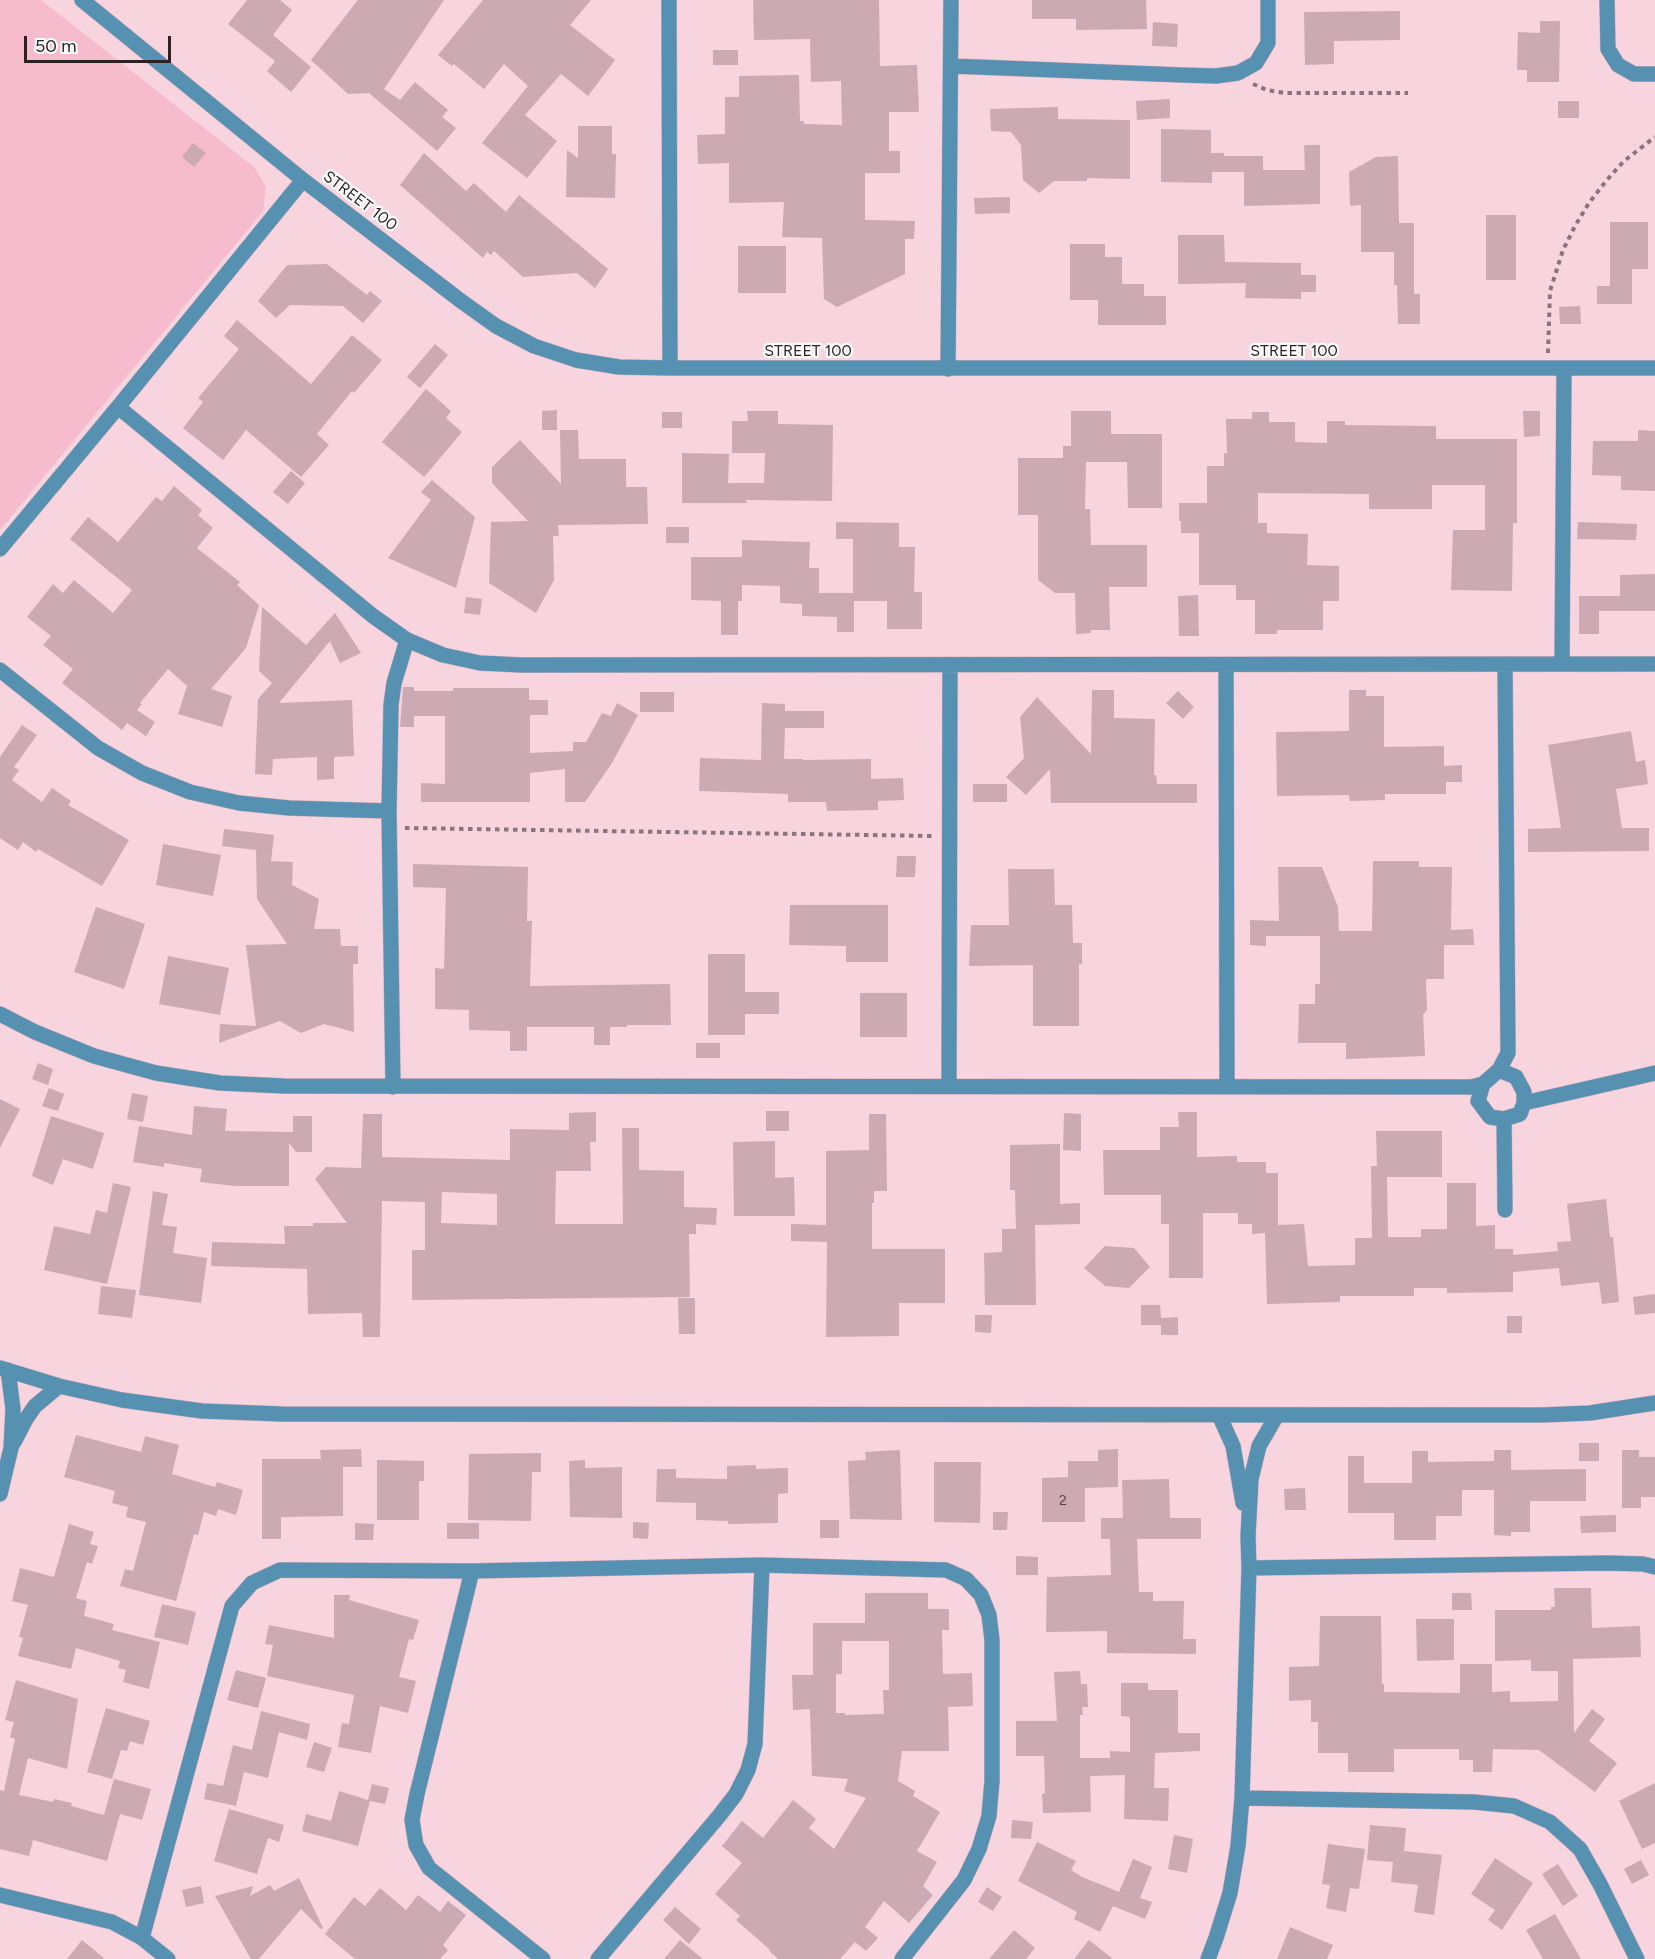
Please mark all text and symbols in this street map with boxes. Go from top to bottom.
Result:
scale bar [27,24,174,62]
text: 50 m [35,35,77,57]
street label: STREET 100 [319,167,401,235]
street label: STREET 100 [764,341,852,361]
street label: STREET 100 [1250,341,1338,361]
house number: 2 [1059,1493,1067,1509]

